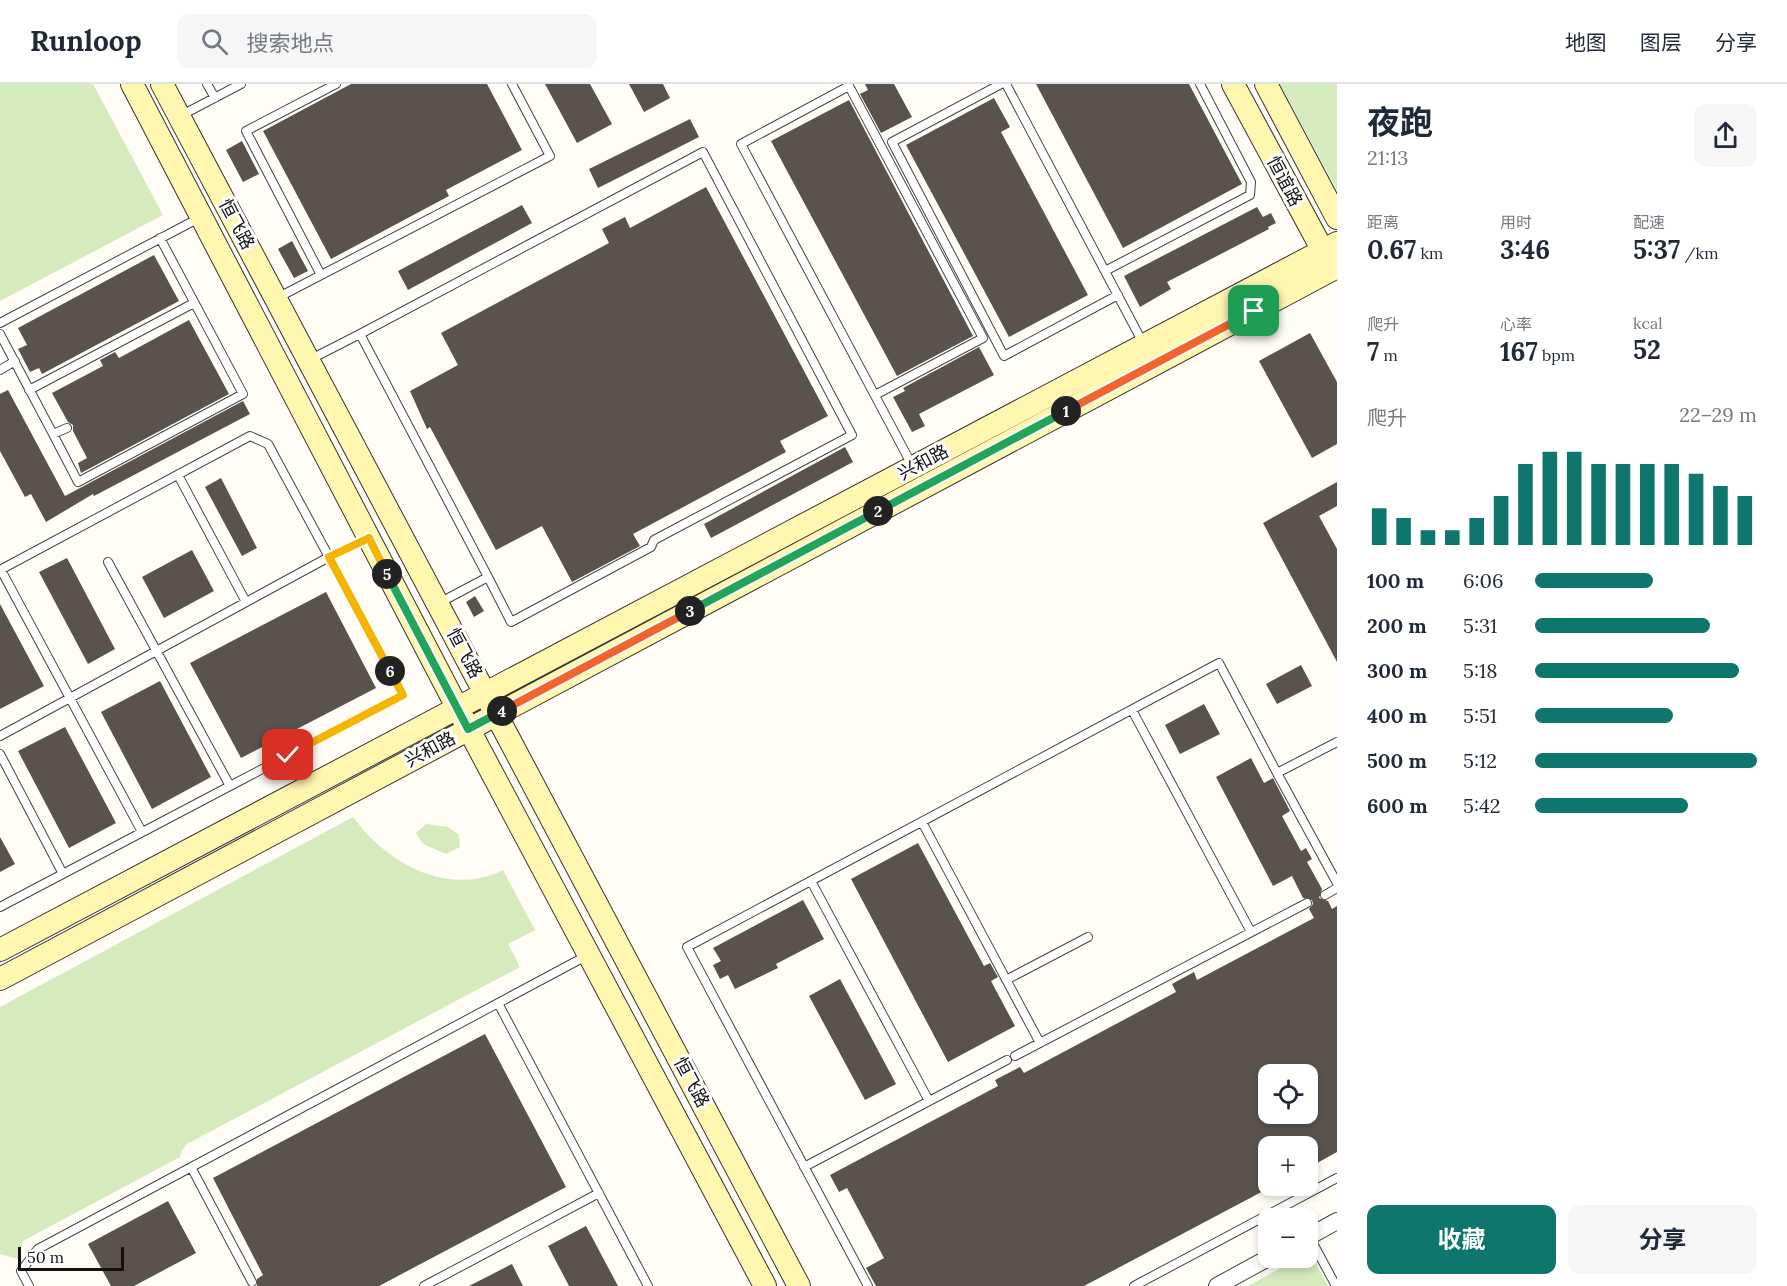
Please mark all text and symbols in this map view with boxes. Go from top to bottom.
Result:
search box [177,14,597,68]
text: Runloop [30,23,141,59]
icon: search [198,25,231,58]
text: 搜索地点 [246,29,334,57]
text: 地图 [1565,29,1607,56]
text: 图层 [1640,29,1682,56]
text: 分享 [1715,29,1757,56]
text: 夜跑 [1367,101,1433,143]
button: share [1694,104,1757,167]
text: 21:13 [1367,145,1408,170]
street label: 恒谊路 [1262,152,1308,210]
street label: 恒飞路 [214,195,260,253]
text: 距离 [1367,212,1399,232]
text: 用时 [1500,212,1532,232]
text: 配速 [1633,212,1665,232]
text: 0.67 [1367,233,1416,266]
text: 3:46 [1500,233,1550,266]
text: 5:37 [1633,233,1680,266]
text: km [1416,243,1443,263]
text: /km [1680,243,1718,263]
pin [1228,285,1279,336]
icon: arrive [1237,294,1270,327]
text: kcal [1633,313,1663,333]
text: 爬升 [1367,314,1399,334]
text: 心率 [1500,314,1532,334]
text: 52 [1633,333,1661,366]
text: 7 [1367,335,1379,368]
text: 167 [1500,335,1538,368]
text: m [1379,345,1398,365]
text: bpm [1538,345,1575,365]
pin: 1 [1051,396,1081,426]
text: 1 [1063,401,1069,421]
text: 22–29 m [1679,402,1757,427]
text: 爬升 [1367,405,1407,430]
street label: 兴和路 [894,439,952,485]
pin: 2 [863,496,893,526]
text: 2 [874,501,882,521]
pin: 5 [372,559,402,589]
text: 5 [383,564,391,584]
text: 100 m [1367,568,1424,593]
text: 6:06 [1463,568,1504,593]
pin: 3 [675,596,705,626]
text: 3 [686,601,694,621]
text: 200 m [1367,613,1427,638]
text: 5:31 [1463,613,1497,638]
street label: 恒飞路 [442,624,488,682]
pin: 6 [375,656,405,686]
text: 300 m [1367,658,1427,683]
text: 5:18 [1463,658,1497,683]
text: 6 [385,661,395,681]
pin: 4 [487,696,517,726]
text: 4 [498,701,506,721]
text: 400 m [1367,703,1427,728]
text: 5:51 [1463,703,1497,728]
street label: 兴和路 [401,726,459,772]
pin [262,729,313,780]
icon: check [271,738,304,771]
text: 500 m [1367,748,1427,773]
text: 5:12 [1463,748,1497,773]
text: 600 m [1367,793,1428,818]
text: 5:42 [1463,793,1500,818]
street label: 恒飞路 [669,1053,715,1111]
map controls [1258,1064,1318,1268]
button: locate [1258,1064,1318,1124]
button: + [1258,1136,1318,1196]
button: 收藏 [1367,1205,1556,1274]
button: 分享 [1568,1205,1757,1274]
button: − [1258,1208,1318,1268]
scale bar [18,1244,124,1272]
text: 50 m [27,1247,64,1267]

